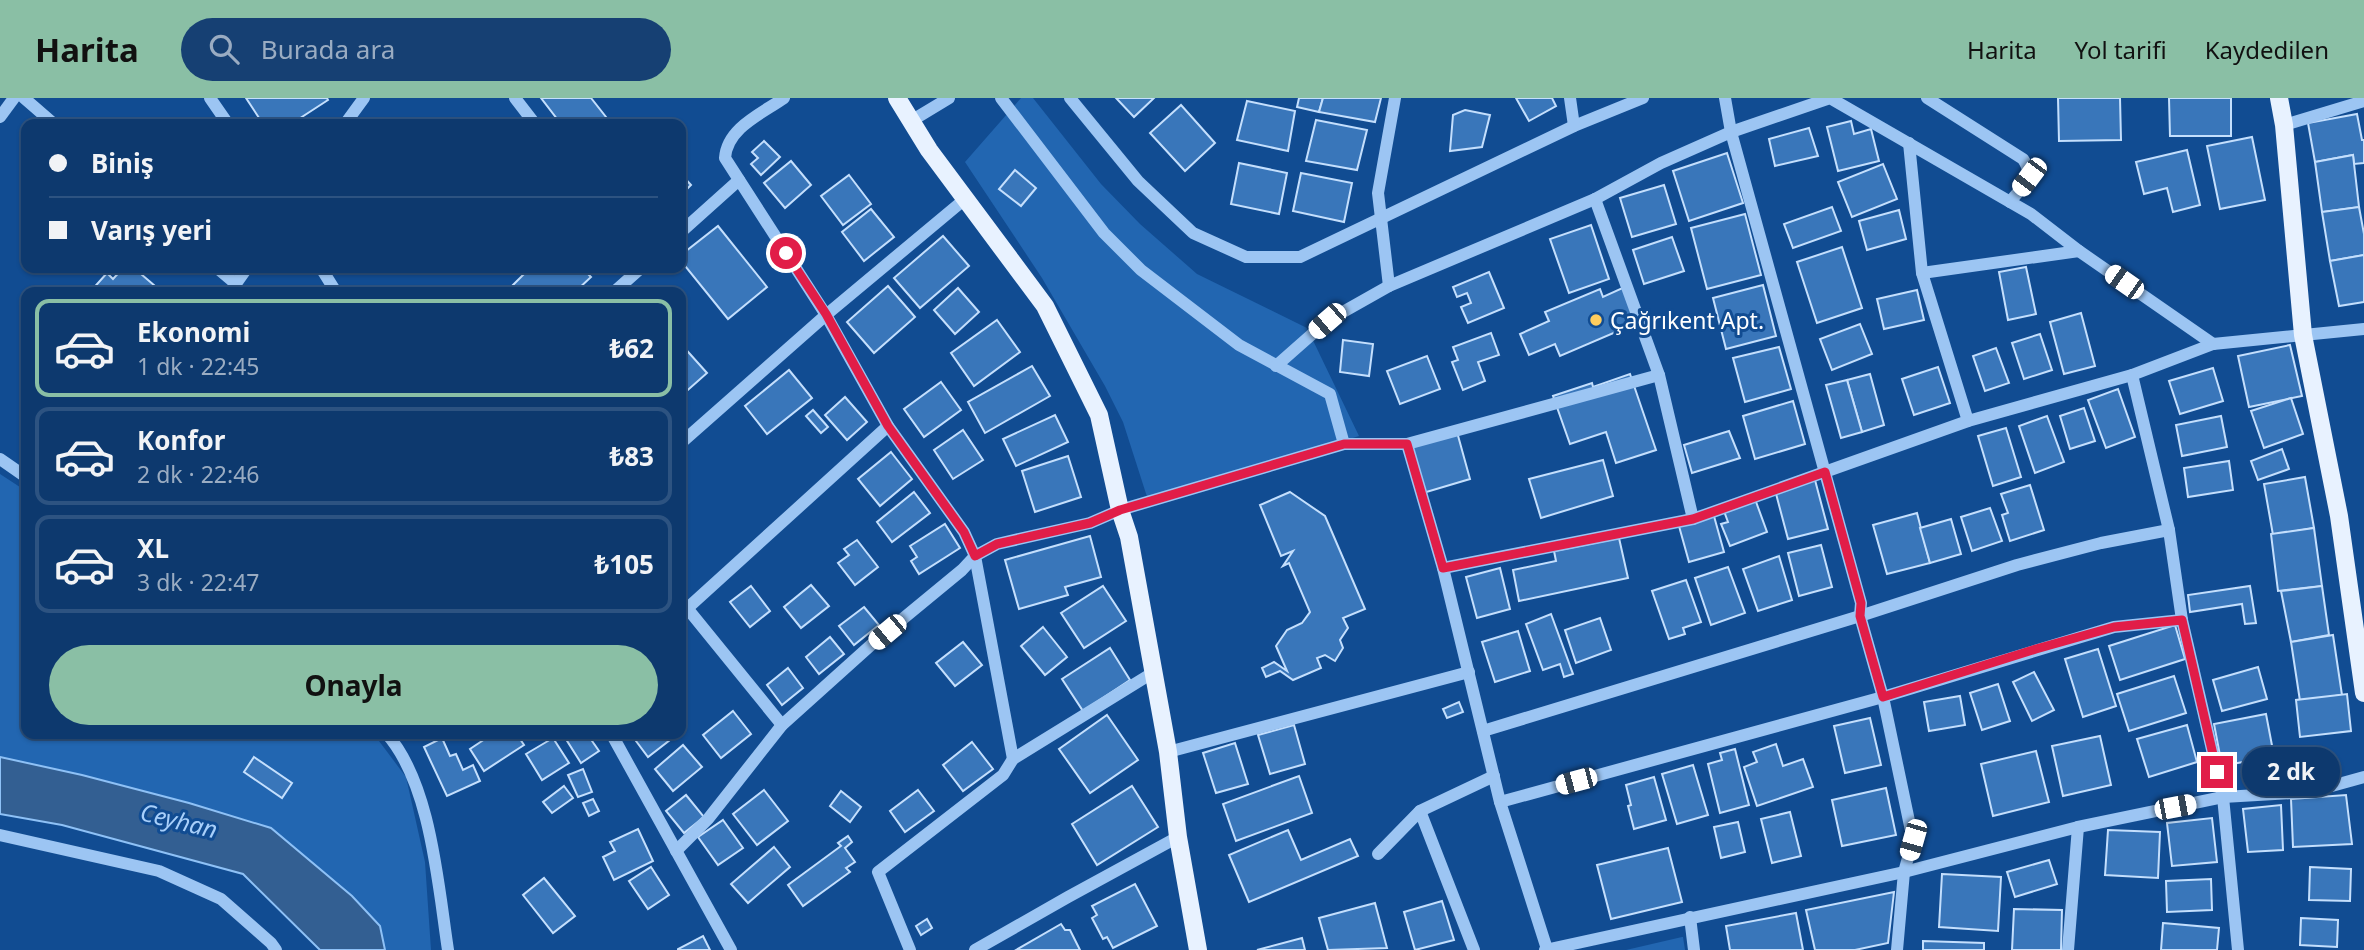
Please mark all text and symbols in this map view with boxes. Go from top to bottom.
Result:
search box [181,18,671,81]
text: Harita [35,27,139,72]
icon: search [205,30,243,68]
text: Burada ara [261,31,395,67]
text: Harita [1967,33,2037,66]
text: Yol tarifi [2075,33,2167,66]
text: Kaydedilen [2205,33,2329,66]
text: Biniş [91,145,154,181]
car [2008,154,2051,200]
text: Varış yeri [91,212,212,248]
route start [770,237,802,269]
car [2101,261,2148,303]
car [1305,299,1350,343]
place label: Çağrıkent Apt. [1610,304,1764,336]
marker: Çağrıkent Apt. [1588,312,1604,328]
text: Ekonomi [137,314,250,350]
icon: car [53,317,116,380]
text: ₺62 [609,330,654,366]
text: 1 dk · 22:45 [137,350,259,382]
text: Konfor [137,422,225,458]
icon: car [53,425,116,488]
text: ₺83 [609,438,654,474]
text: 2 dk · 22:46 [137,458,259,490]
text: XL [137,530,169,566]
icon: car [53,533,116,596]
text: ₺105 [595,546,654,582]
text: 3 dk · 22:47 [137,566,259,598]
car [865,610,910,654]
button: Onayla [49,645,658,725]
callout: 2 dk [2242,748,2340,796]
text: 2 dk [2267,755,2315,787]
route end [2201,756,2233,788]
car [1553,765,1600,797]
car [2153,793,2198,821]
water label: Ceyhan [137,795,221,845]
car [1898,817,1929,863]

